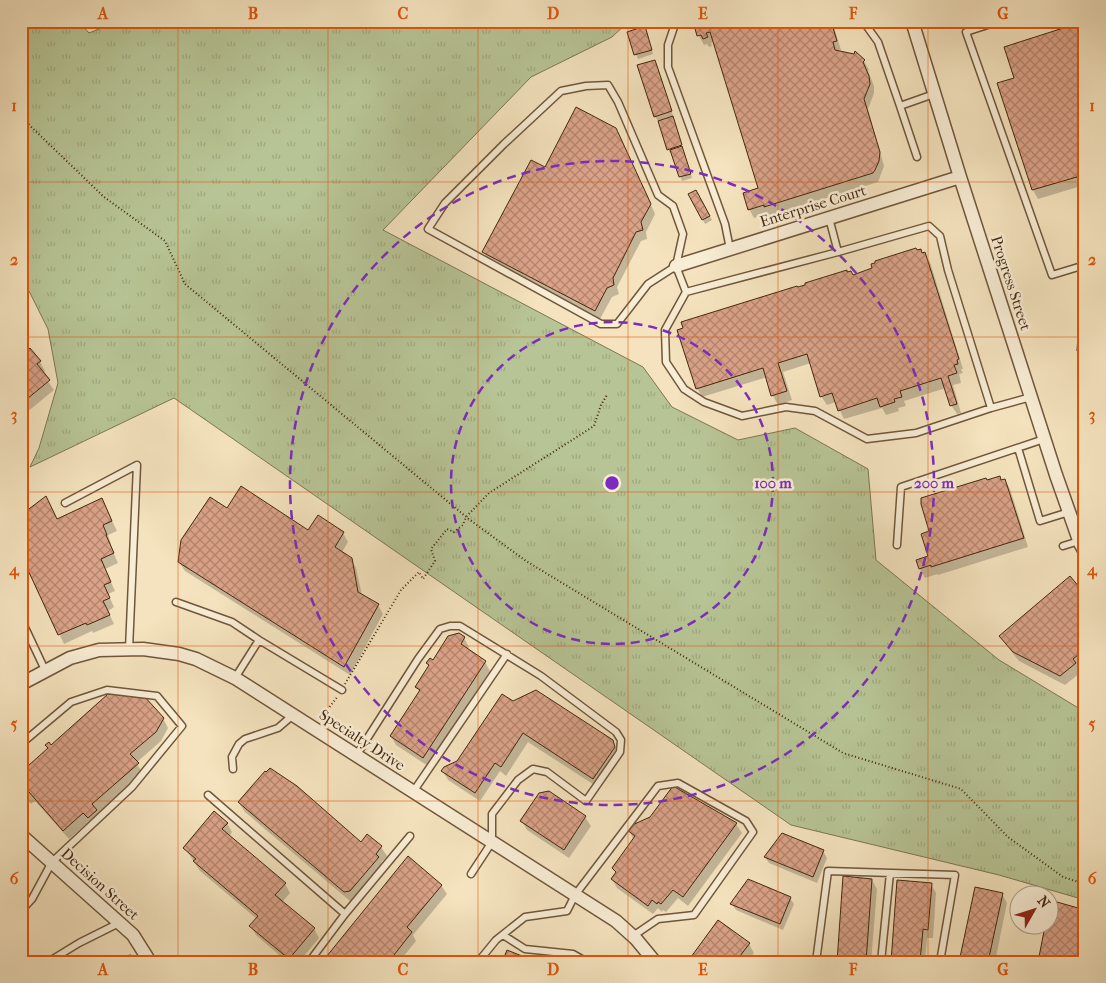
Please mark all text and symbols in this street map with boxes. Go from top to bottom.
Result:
text: A [97,4,109,23]
text: B [248,4,258,23]
text: C [398,4,409,23]
text: D [547,4,559,23]
text: E [698,4,708,23]
text: F [848,4,858,23]
text: G [997,4,1009,23]
text: 1 [11,96,17,115]
text: 1 [1089,96,1095,115]
street label: Enterprise Court [758,181,869,231]
street label: Progress Street [987,233,1035,333]
text: 2 [10,250,18,269]
text: 2 [1088,250,1096,269]
text: 3 [11,405,17,425]
text: 3 [1089,405,1095,425]
centre of rings [603,474,621,492]
text: 100 m [754,474,792,492]
text: 200 m [914,474,954,492]
text: 4 [8,560,20,580]
text: 4 [1086,560,1098,580]
street label: Specialty Drive [316,706,409,775]
text: 5 [11,714,18,733]
text: 5 [1089,714,1096,733]
street label: Decision Street [57,844,143,924]
text: 6 [10,869,19,888]
text: 6 [1088,869,1097,888]
north arrow [1008,886,1058,936]
text: N [1034,893,1054,912]
text: A [97,960,109,979]
text: B [248,960,258,979]
text: C [398,960,409,979]
text: D [547,960,559,979]
text: E [698,960,708,979]
text: F [848,960,858,979]
text: G [997,960,1009,979]

